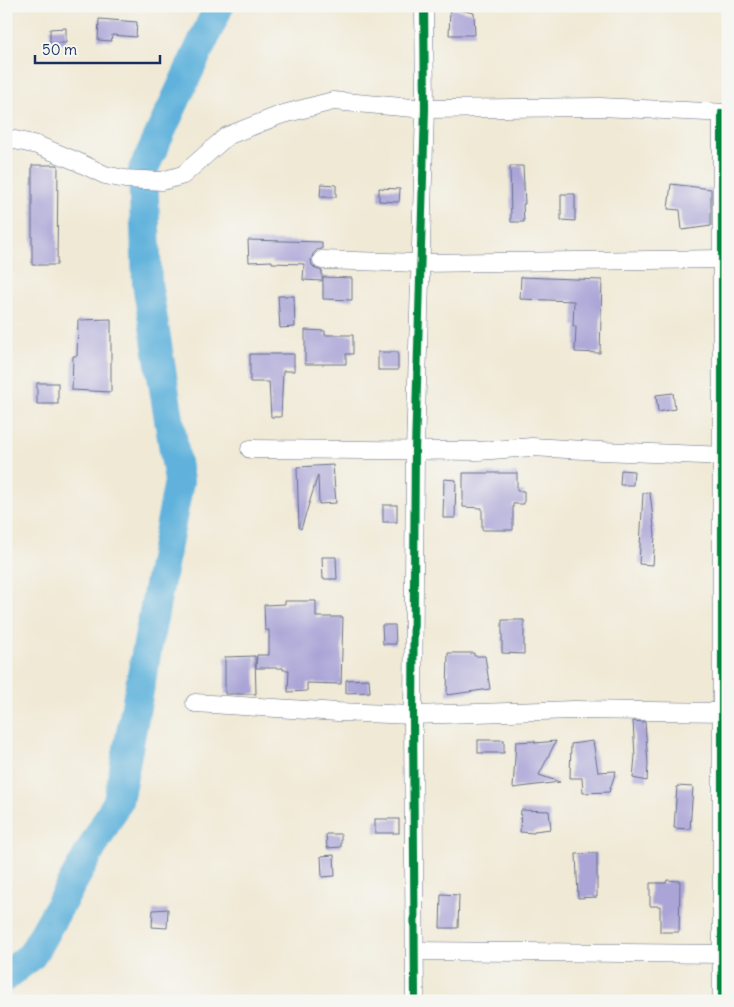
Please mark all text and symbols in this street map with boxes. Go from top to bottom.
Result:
scale bar [35,32,160,64]
text: 50 m [42,40,77,59]

